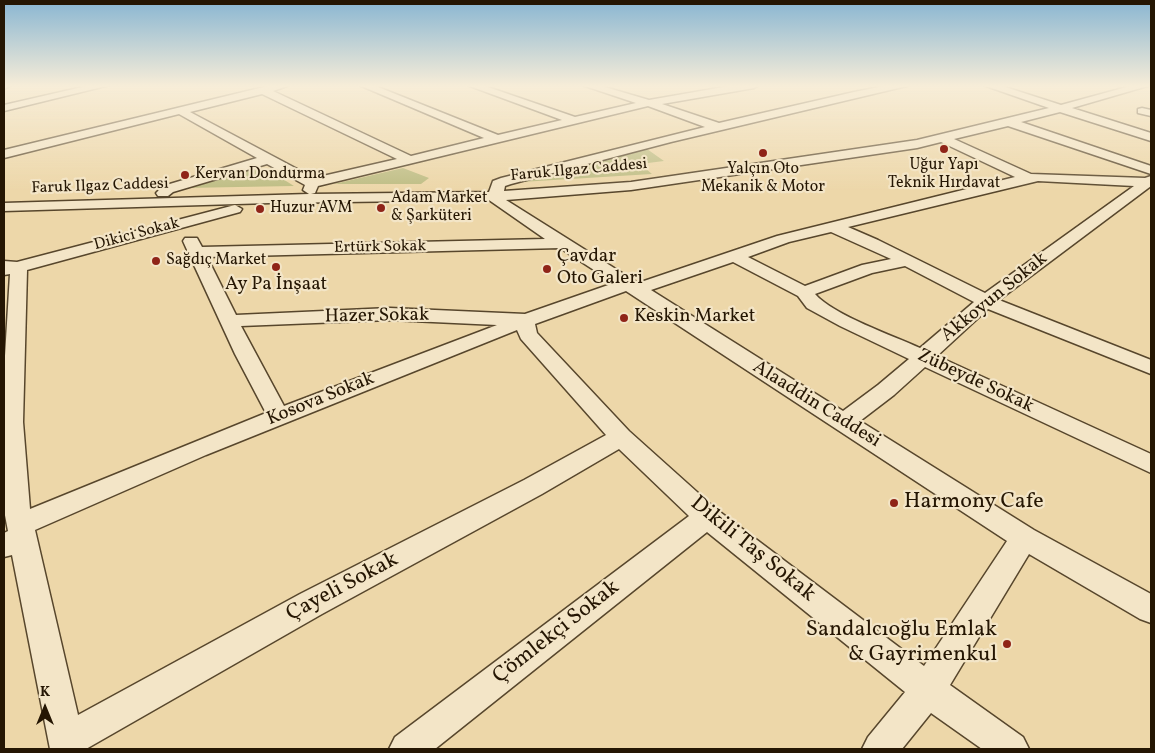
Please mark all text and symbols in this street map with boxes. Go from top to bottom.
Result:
marker: Uğur Yapı Teknik Hırdavat [938,143,950,155]
marker: Yalçın Oto Mekanik & Motor [757,147,769,159]
street label: Faruk Ilgaz Caddesi [510,155,648,187]
place label: Uğur Yapı Teknik Hırdavat [888,156,1000,194]
place label: Yalçın Oto Mekanik & Motor [701,160,825,198]
place label: Kervan Dondurma [195,165,325,185]
marker: Kervan Dondurma [179,169,191,181]
street label: Faruk Ilgaz Caddesi [31,175,169,199]
place label: Adam Market & Şarküteri [391,189,488,227]
place label: Huzur AVM [270,199,352,219]
marker: Adam Market & Şarküteri [375,202,387,214]
marker: Huzur AVM [254,203,266,215]
street label: Dikici Sokak [92,214,182,256]
street label: Ertürk Sokak [334,238,426,258]
place label: Çavdar Oto Galeri [557,247,643,291]
street label: Akkoyun Sokak [937,248,1053,348]
place label: Sağdıç Market [166,251,266,271]
marker: Sağdıç Market [150,255,162,267]
marker: Ay Pa İnşaat [270,261,282,273]
marker: Çavdar Oto Galeri [541,263,553,275]
place label: Ay Pa İnşaat [225,275,327,297]
street label: Hazer Sokak [324,305,430,329]
place label: Keskin Market [634,307,755,329]
marker: Keskin Market [618,312,630,324]
street label: Zübeyde Sokak [913,345,1037,419]
street label: Alaaddin Caddesi [748,357,884,453]
street label: Kosova Sokak [264,368,378,432]
place label: Harmony Cafe [904,490,1044,516]
street label: Dikili Taş Sokak [684,491,820,609]
marker: Harmony Cafe [888,497,900,509]
street label: Çayeli Sokak [283,547,403,629]
street label: Çömlekçi Sokak [488,575,626,691]
place label: Sandalcıoğlu Emlak & Gayrimenkul [806,618,997,670]
marker: Sandalcıoğlu Emlak & Gayrimenkul [1001,638,1013,650]
north arrow [20,683,70,733]
text: K [40,683,50,702]

